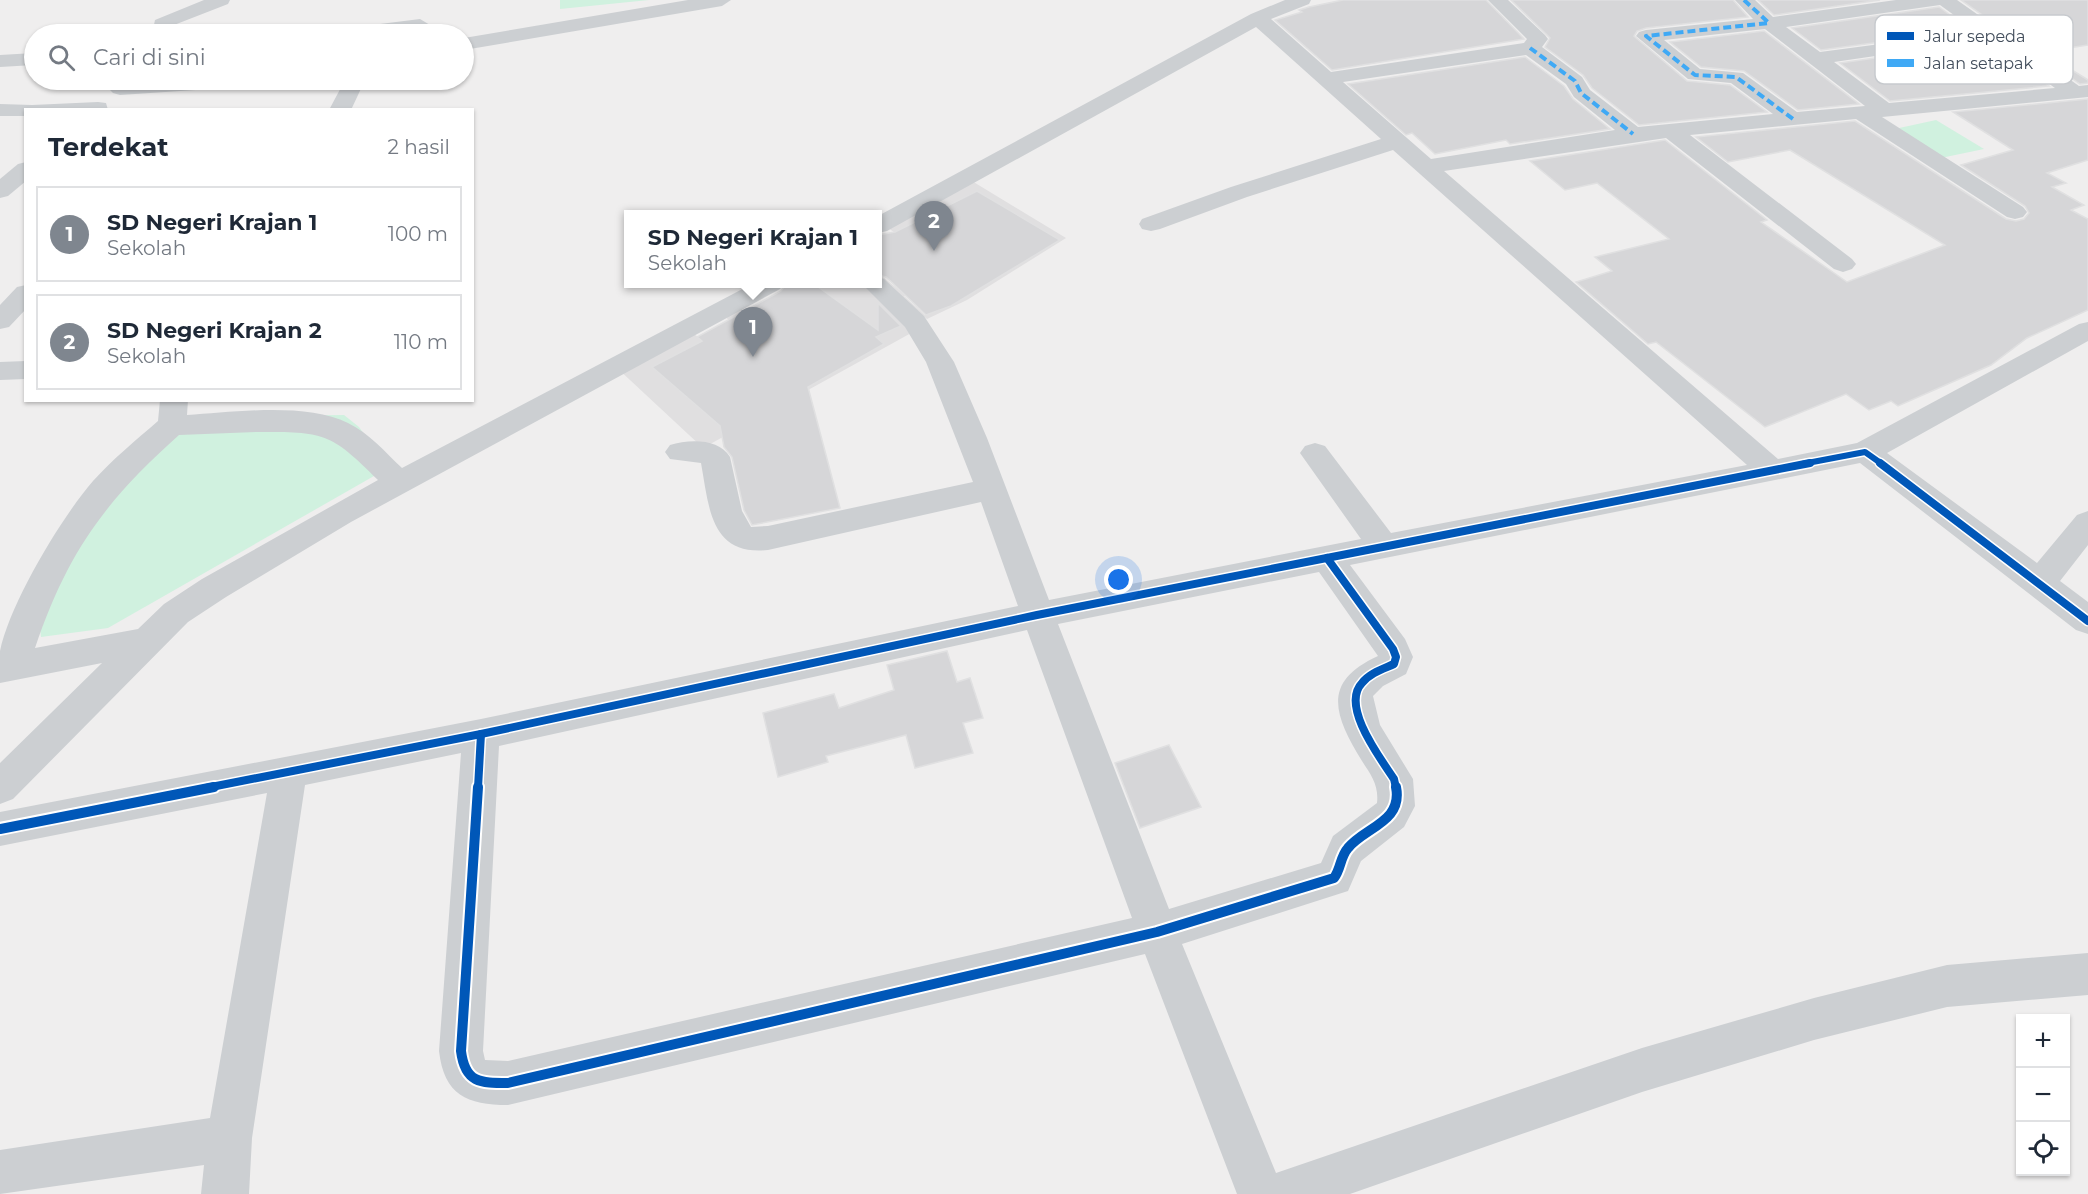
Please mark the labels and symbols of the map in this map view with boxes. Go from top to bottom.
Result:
legend [1875,15,2073,84]
text: Jalur sepeda [1923,27,2025,46]
text: Jalan setapak [1923,54,2034,73]
pin: 2 [914,202,954,251]
pin: 1 [734,308,772,357]
your location [1104,565,1133,594]

